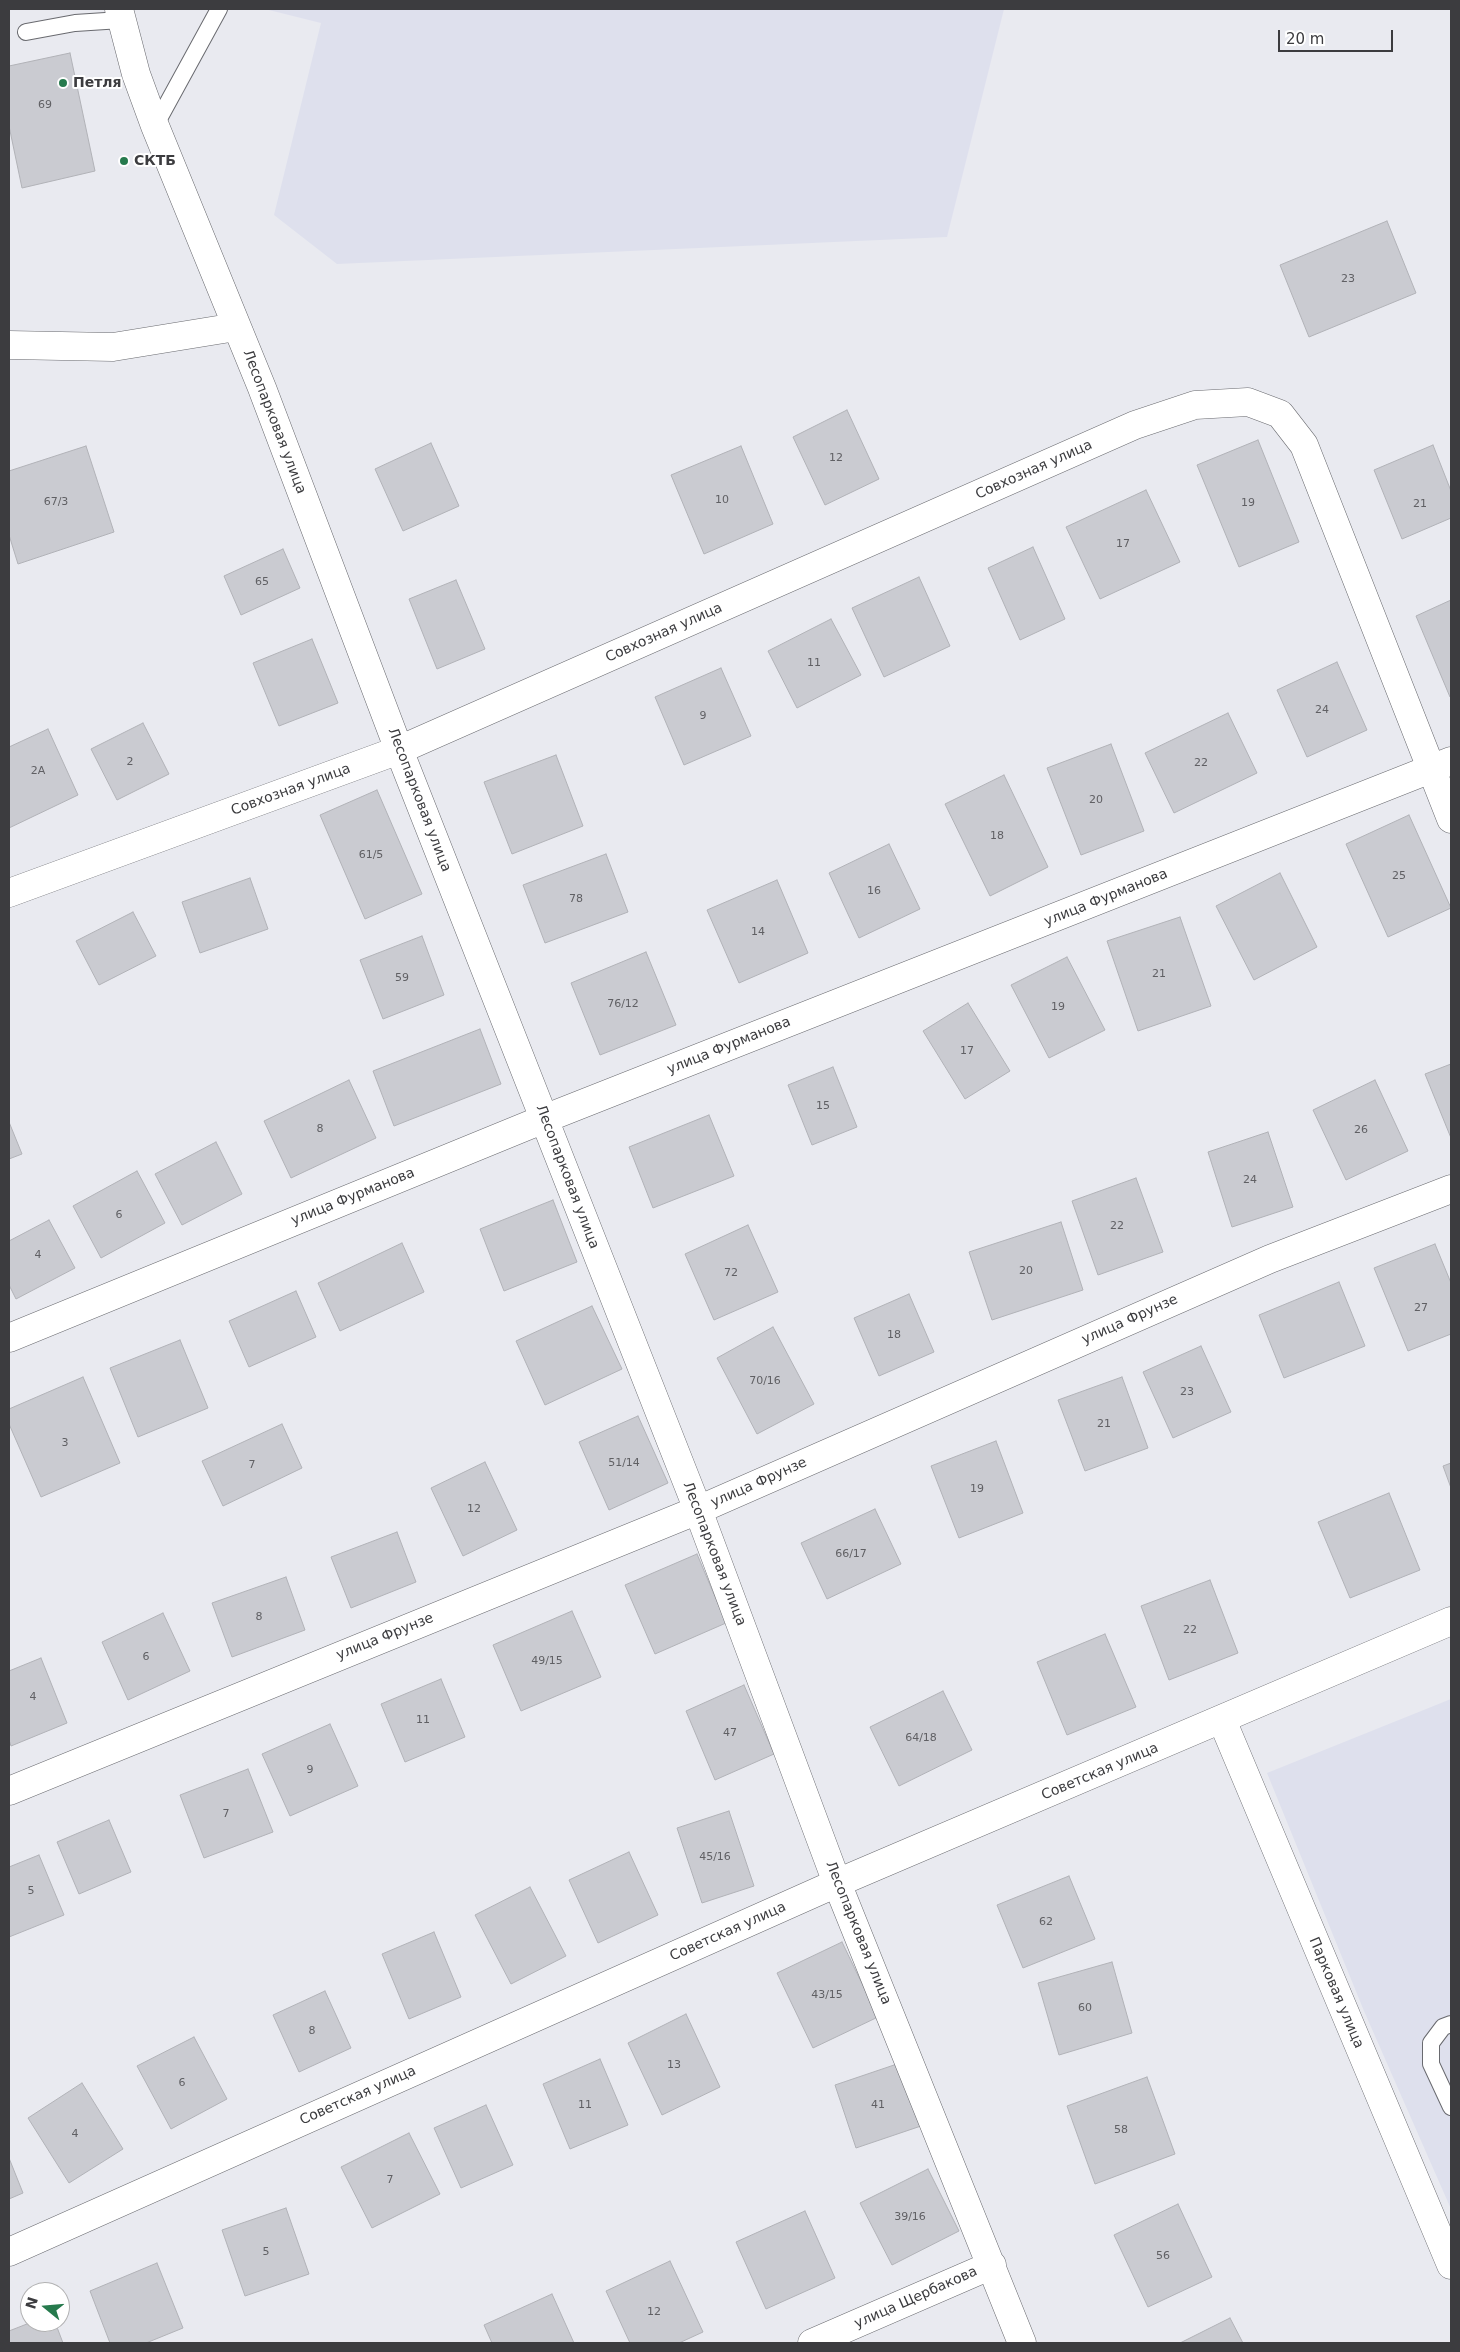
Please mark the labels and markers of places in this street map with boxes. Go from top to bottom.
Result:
place label: Петля [73,75,122,91]
marker: Петля [57,77,69,89]
place label: СКТБ [134,153,176,169]
marker: СКТБ [118,155,130,167]

